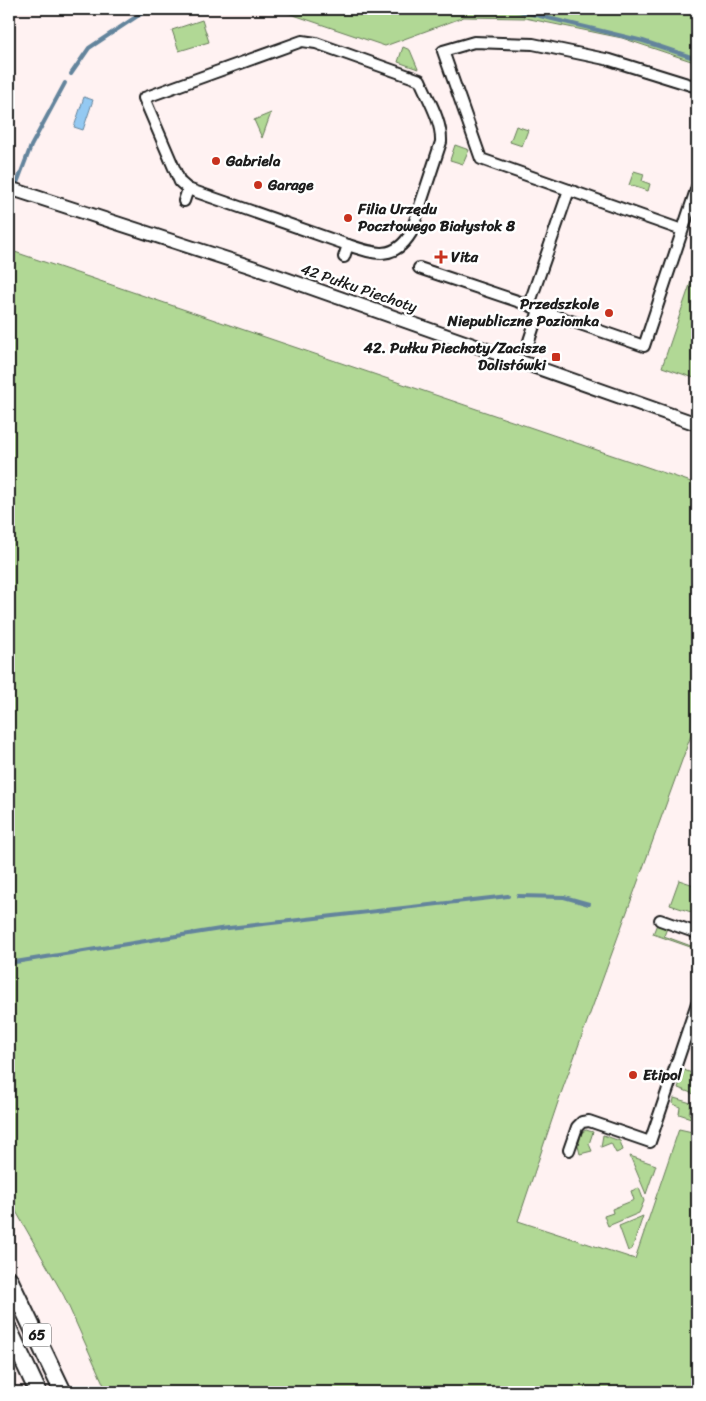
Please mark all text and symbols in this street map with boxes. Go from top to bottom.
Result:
place label: Gabriela [225,148,281,174]
marker: Gabriela [210,155,222,167]
place label: Garage [267,172,314,198]
marker: Garage [252,179,264,191]
place label: Filia Urzędu Pocztowego Białystok 8 [357,196,516,239]
marker: Filia Urzędu Pocztowego Białystok 8 [342,212,354,224]
place label: Vita [451,244,479,270]
marker: Vita [435,251,447,263]
street label: 42 Pułku Piechoty [297,256,421,320]
place label: Przedszkole Niepubliczne Poziomka [447,291,600,334]
marker: Przedszkole Niepubliczne Poziomka [603,307,615,319]
place label: 42. Pułku Piechoty/Zacisze Dolistówki [363,335,547,378]
marker: 42. Pułku Piechoty/Zacisze Dolistówki [550,351,562,363]
place label: Etipol [643,1062,683,1088]
marker: Etipol [627,1069,639,1081]
road number: 65 [23,1324,51,1346]

